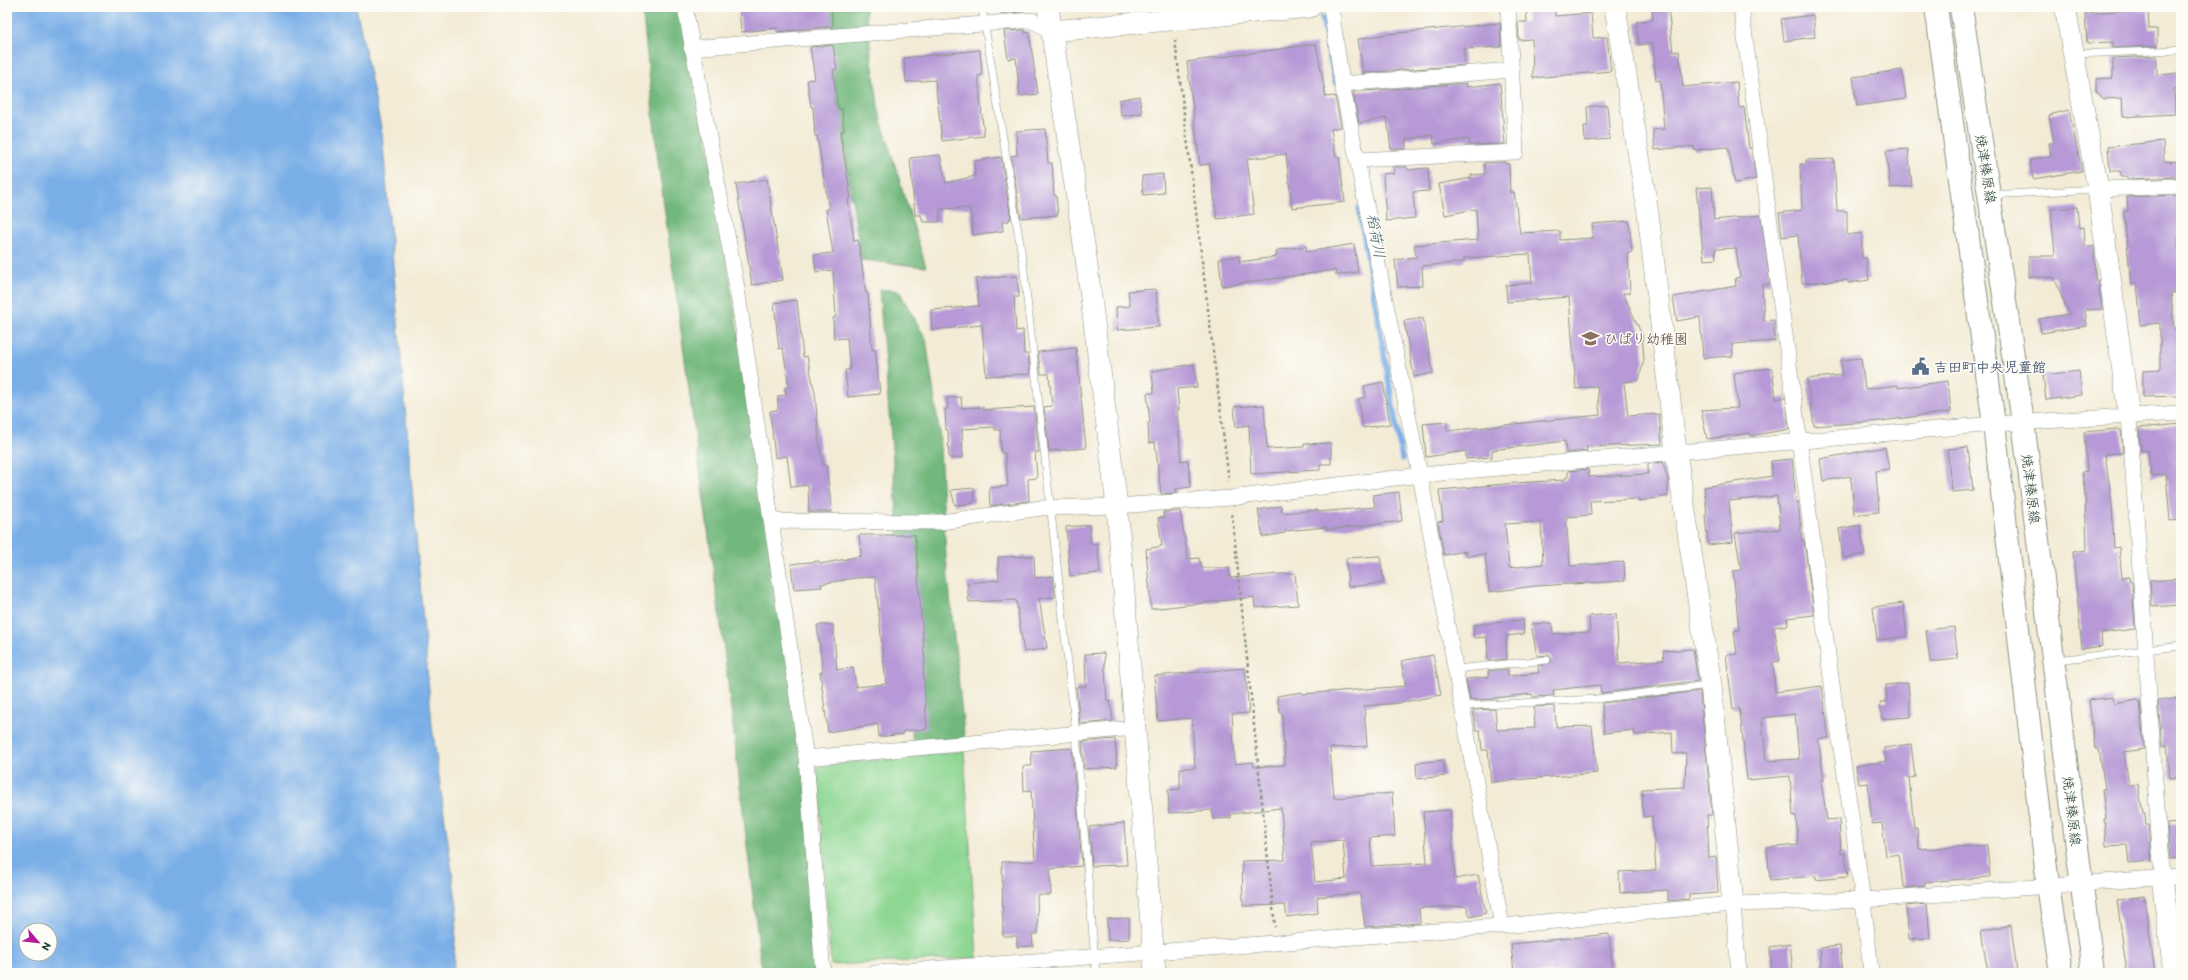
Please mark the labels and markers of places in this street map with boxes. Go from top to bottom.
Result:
school or university icon: ひばり幼稚園 [1581,329,1601,349]
place label: ひばり幼稚園 [1604,331,1688,348]
public building icon: 吉田町中央児童館 [1911,357,1931,377]
place label: 吉田町中央児童館 [1934,359,2046,376]

